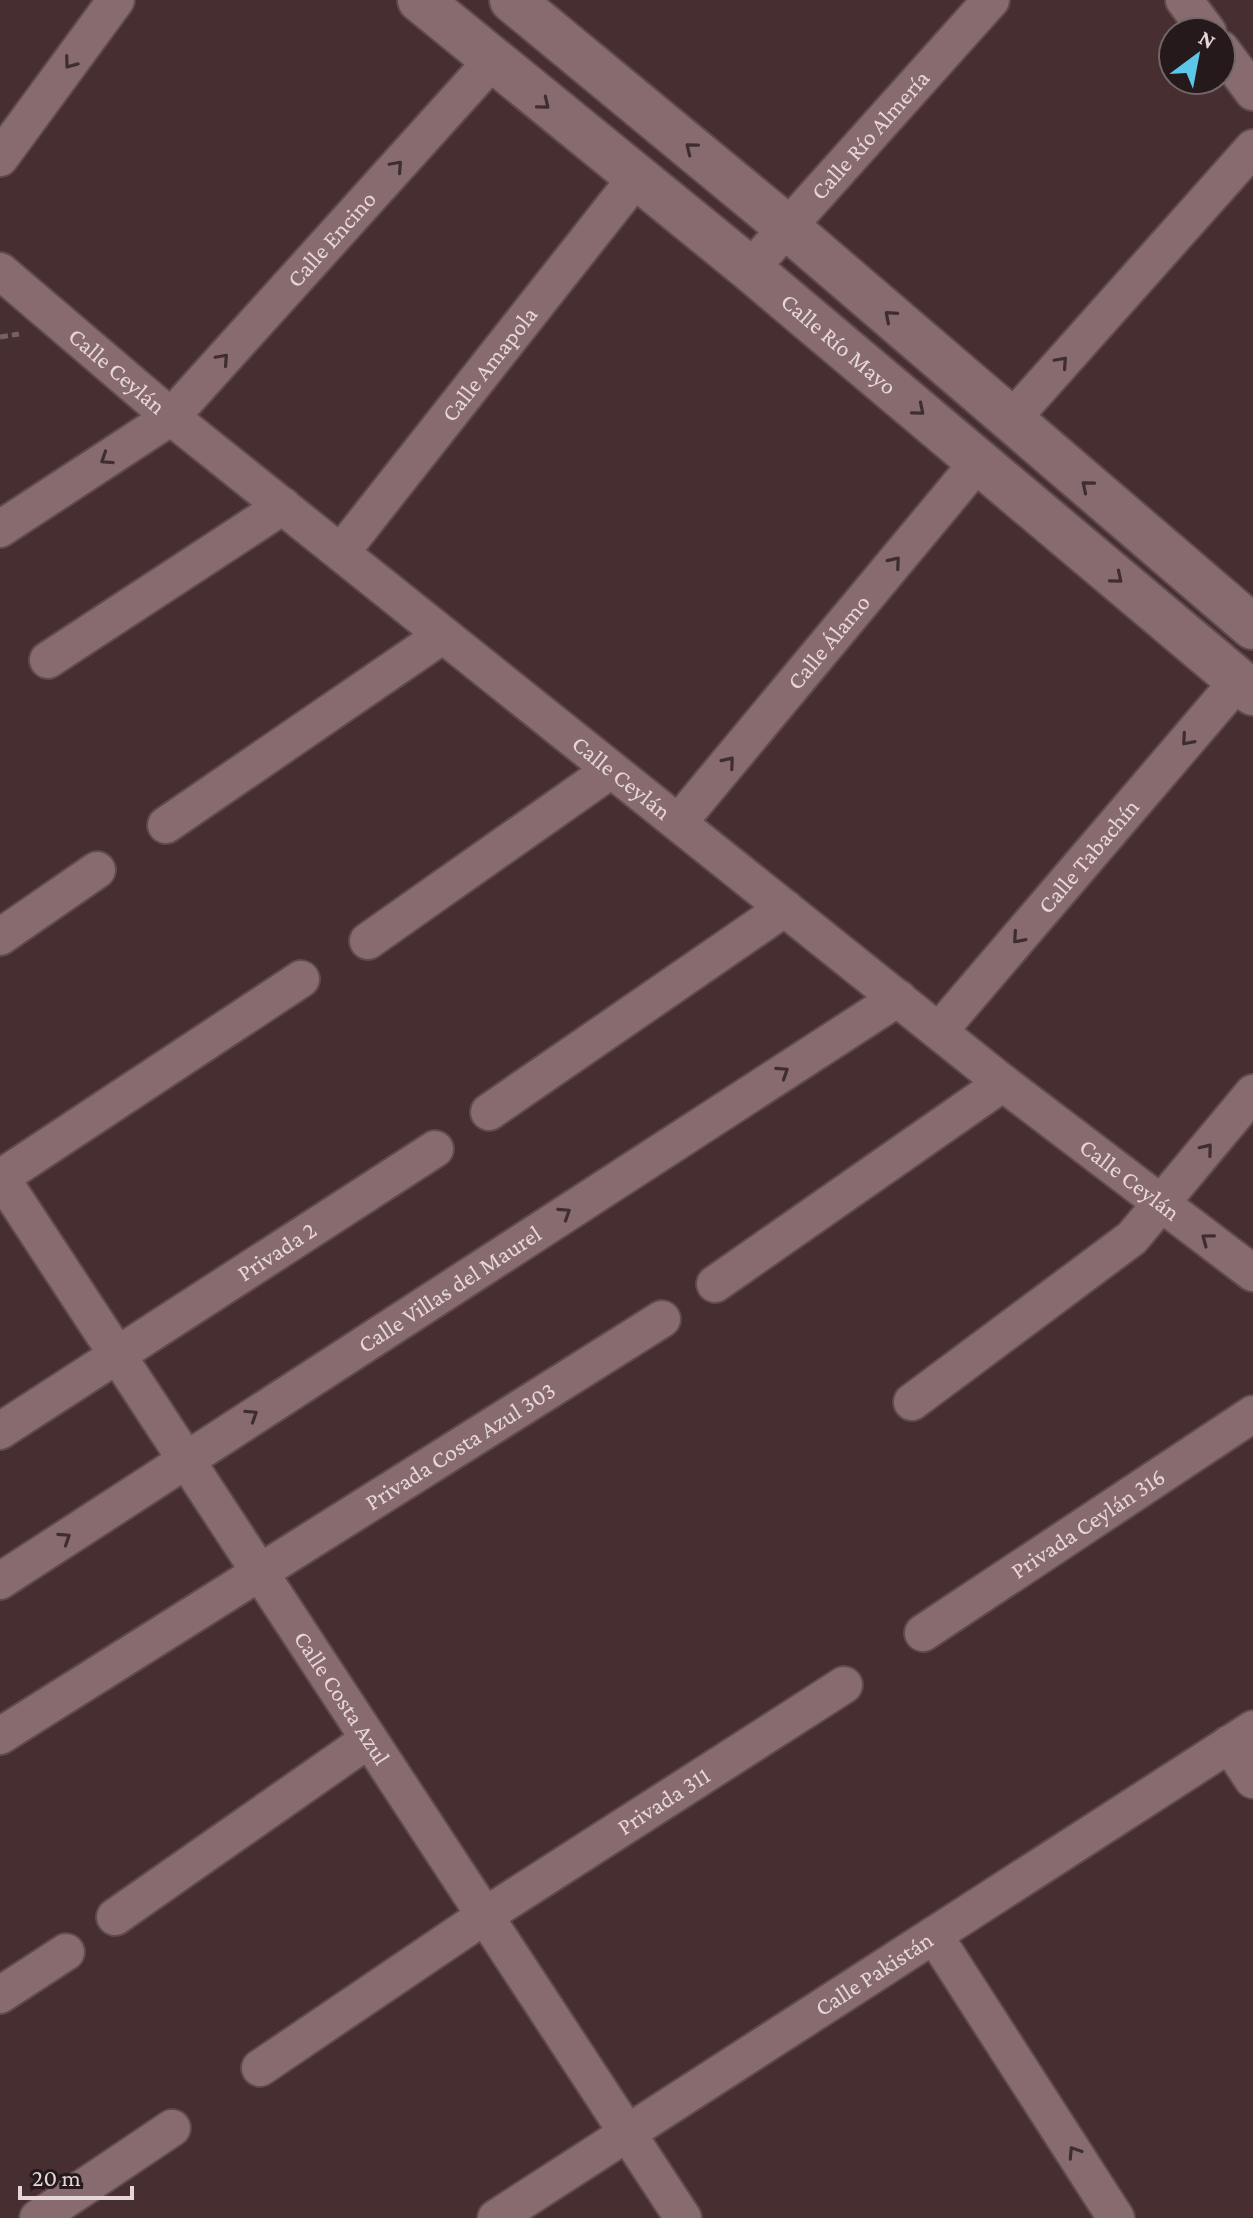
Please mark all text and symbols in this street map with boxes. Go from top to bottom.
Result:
north arrow [1157,16,1237,96]
text: N [1194,25,1220,54]
one-way arrow [65,54,79,69]
street label: Calle Río Almería [805,64,935,205]
one-way arrow [535,94,550,108]
one-way arrow [686,143,701,158]
one-way arrow [388,160,402,175]
street label: Calle Encino [281,185,381,292]
street label: Calle Río Mayo [776,287,902,400]
street label: Calle Amapola [435,301,542,427]
one-way arrow [885,311,899,326]
street label: Calle Ceylán [64,322,171,420]
one-way arrow [214,353,228,368]
one-way arrow [1053,357,1068,371]
one-way arrow [910,400,924,415]
one-way arrow [100,450,114,465]
one-way arrow [1082,481,1096,496]
one-way arrow [885,557,900,571]
one-way arrow [1108,568,1123,583]
street label: Calle Álamo [781,589,875,695]
street label: Calle Ceylán [567,730,677,825]
one-way arrow [1183,731,1197,746]
one-way arrow [719,756,734,771]
street label: Calle Tabachín [1032,793,1144,918]
one-way arrow [1013,928,1028,943]
one-way arrow [774,1067,789,1082]
street label: Calle Ceylán [1075,1132,1186,1226]
one-way arrow [1198,1143,1212,1158]
one-way arrow [556,1208,571,1223]
street label: Privada 2 [232,1216,321,1286]
street label: Calle Villas del Maurel [353,1219,546,1358]
one-way arrow [1202,1235,1216,1249]
street label: Privada Costa Azul 303 [360,1376,560,1516]
one-way arrow [243,1410,258,1425]
street label: Privada Ceylán 316 [1006,1462,1170,1584]
one-way arrow [56,1532,71,1547]
street label: Calle Costa Azul [289,1626,396,1770]
street label: Privada 311 [612,1761,715,1840]
street label: Calle Pakistán [810,1925,938,2021]
one-way arrow [1068,2147,1083,2161]
scale bar [20,2150,132,2200]
text: 20 m [32,2164,81,2191]

